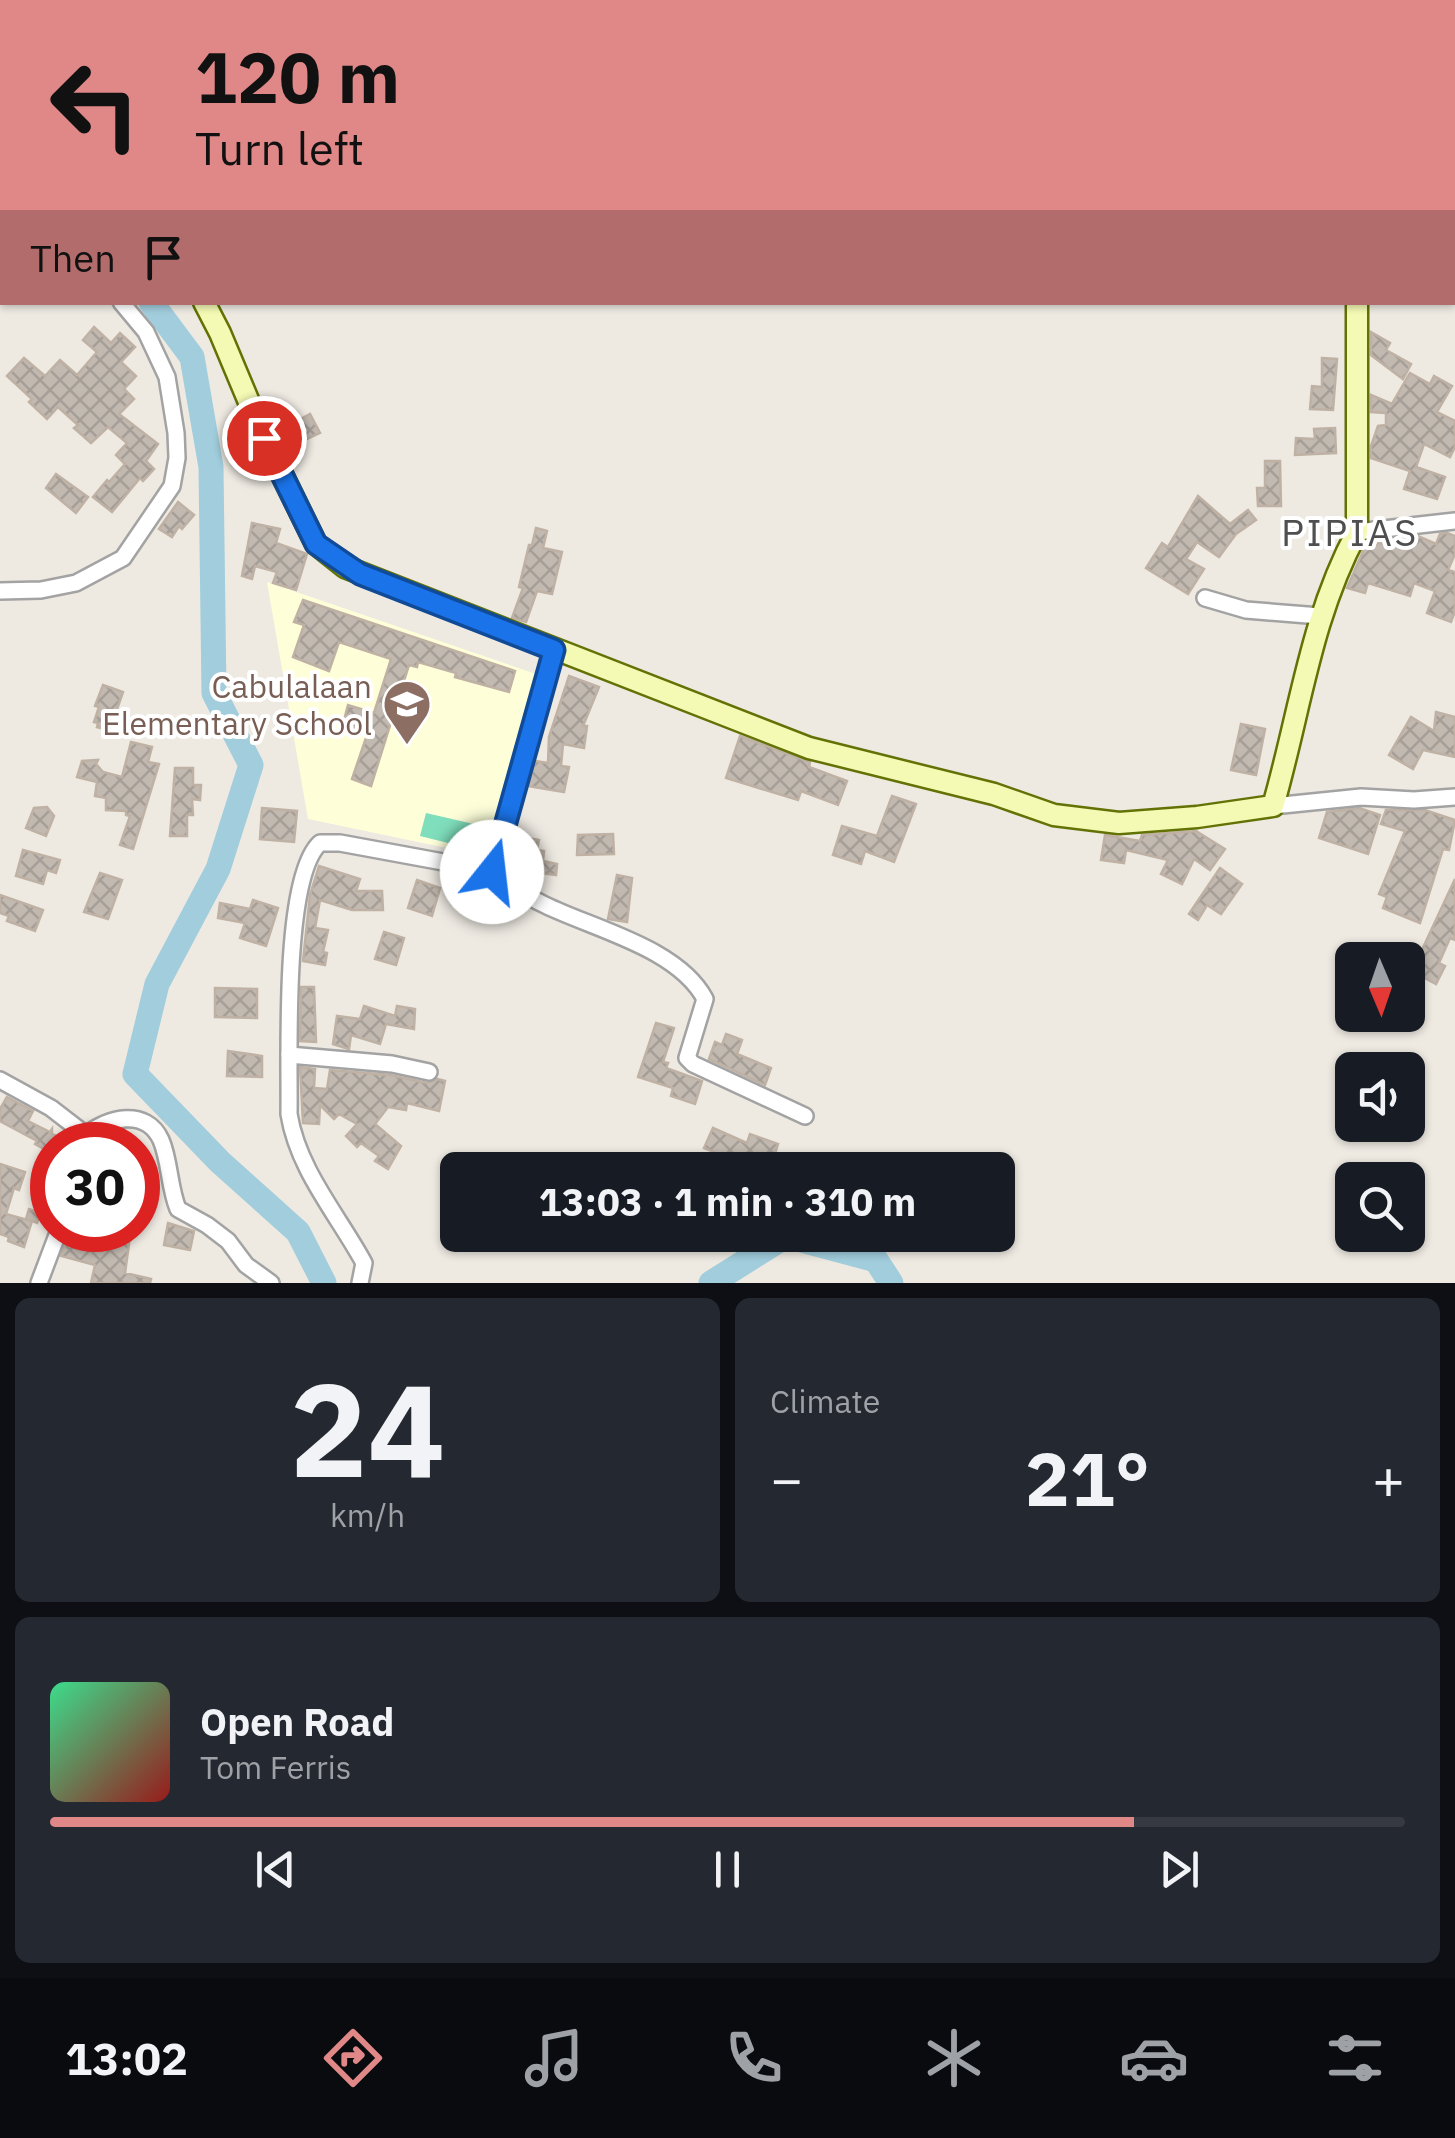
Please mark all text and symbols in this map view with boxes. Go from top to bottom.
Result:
text: 120 m [195,31,400,122]
icon: left [30,40,160,170]
text: Turn left [195,119,364,177]
icon: arrive [136,230,191,285]
text: Then [30,233,116,282]
pin [222,396,307,481]
icon: arrive [237,411,292,466]
district label: PIPIAS [1281,507,1419,556]
place label: Cabulalaan Elementary School [102,665,372,744]
school or university icon: Cabulalaan Elementary School [381,678,433,746]
position arrow [440,820,544,924]
north arrow [1335,942,1425,1032]
map controls [1335,942,1425,1252]
button: sound [1335,1052,1425,1142]
speed limit sign: 30 [30,1122,160,1252]
button: search [1335,1162,1425,1252]
text: 13:03 · 1 min · 310 m [539,1177,916,1226]
text: 24 [289,1344,446,1513]
text: Climate [770,1380,880,1422]
text: 21° [1025,1429,1150,1527]
text: − [770,1443,803,1514]
text: + [1372,1443,1405,1514]
text: km/h [330,1494,405,1536]
text: Open Road [200,1697,394,1746]
text: Tom Ferris [200,1746,351,1788]
icon: previous [248,1842,303,1897]
icon: pause [700,1842,755,1897]
icon: next [1152,1842,1207,1897]
icon: directions [318,2023,388,2093]
icon: music [519,2023,589,2093]
icon: phone [719,2023,789,2093]
icon: climate [919,2023,989,2093]
icon: car [1119,2023,1189,2093]
icon: filters [1320,2023,1390,2093]
text: 13:02 [65,2029,188,2087]

